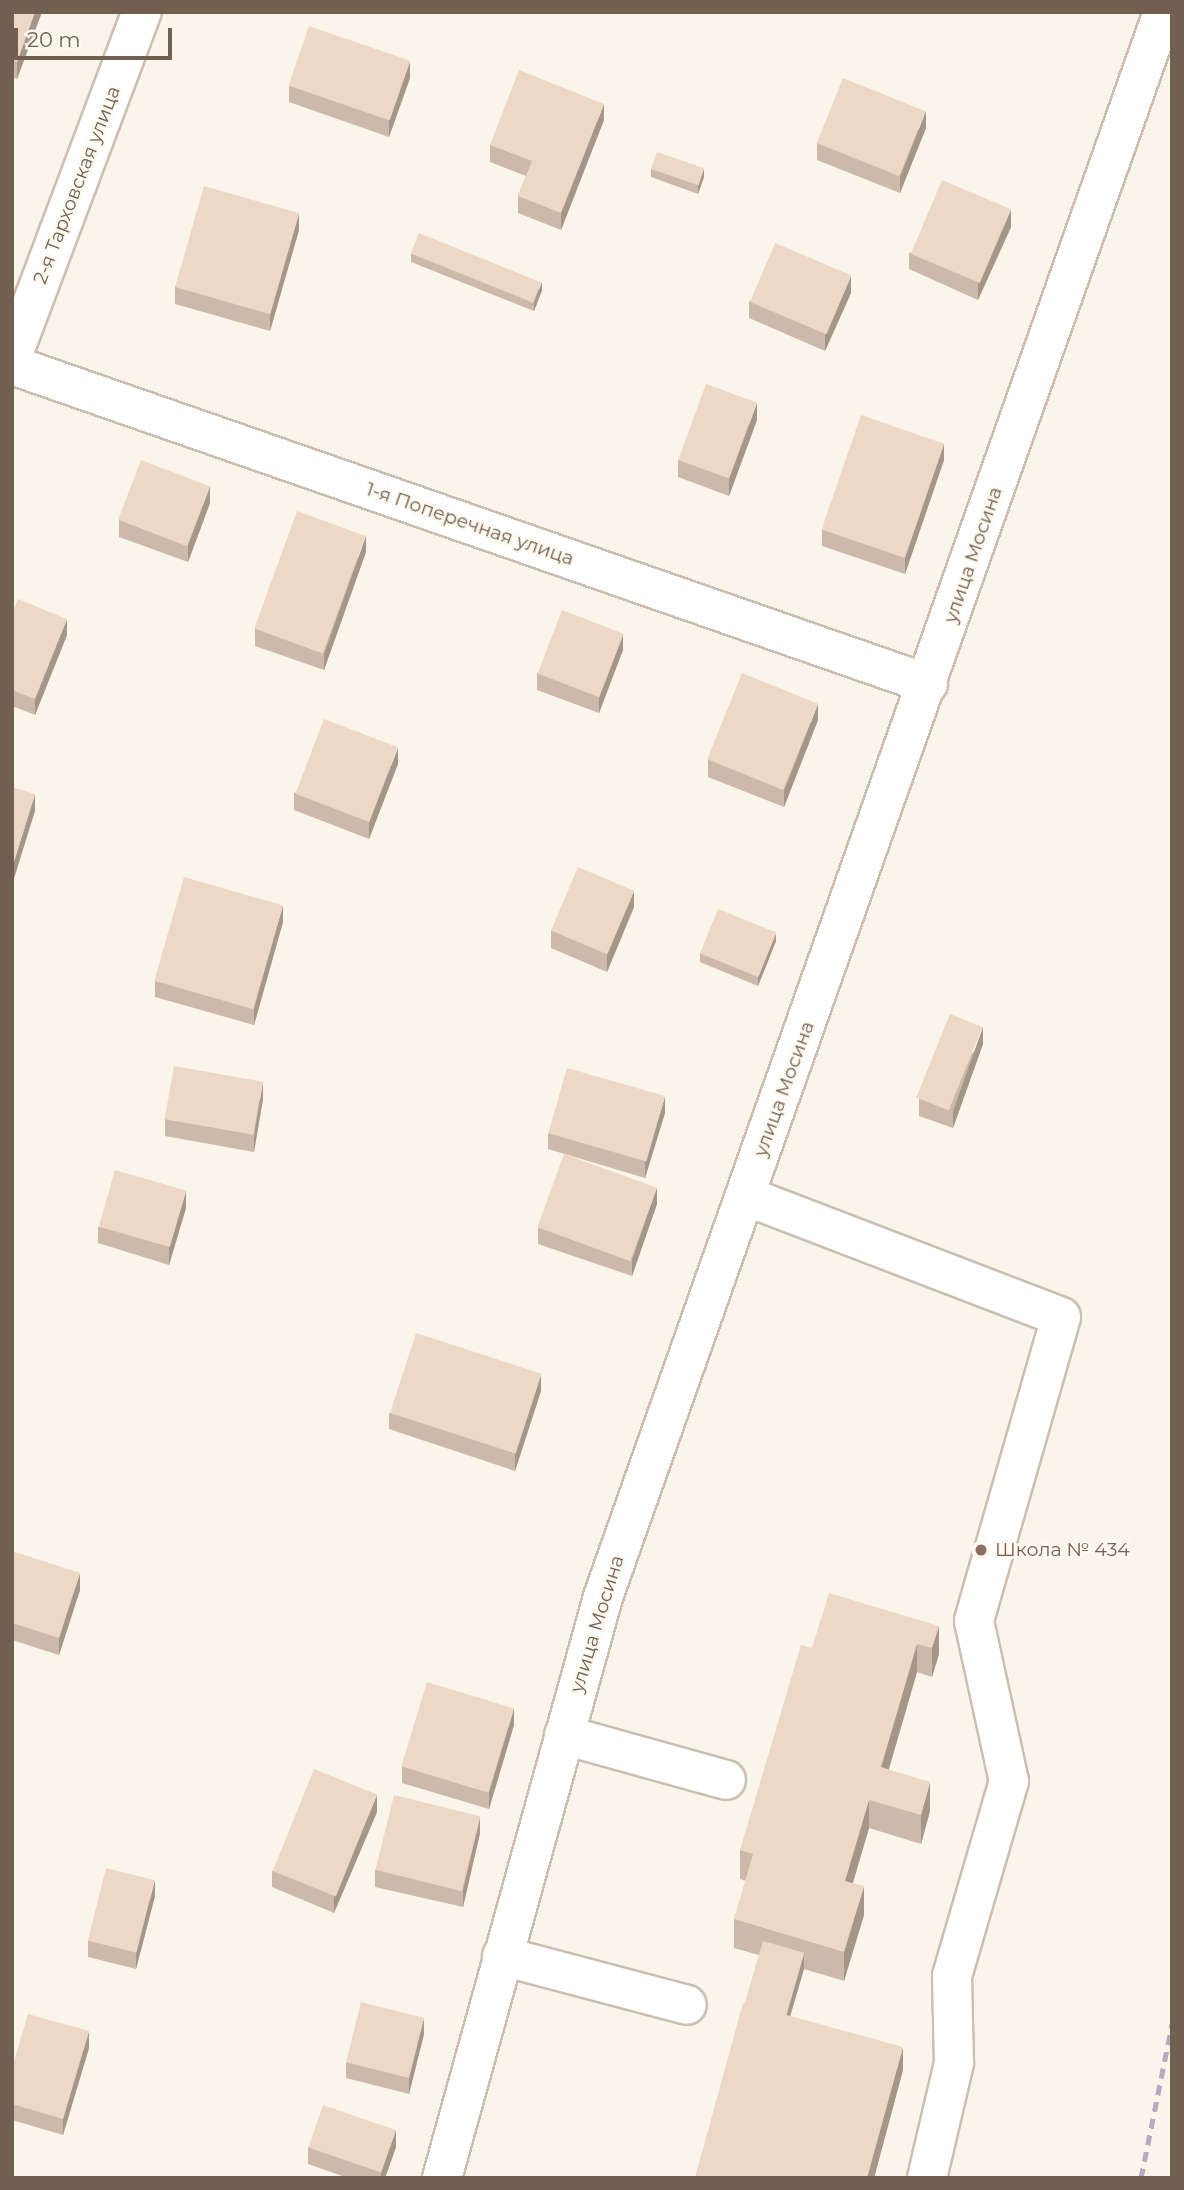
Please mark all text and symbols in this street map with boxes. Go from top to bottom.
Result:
scale bar [18,14,175,58]
text: 20 m [27,27,81,52]
street label: 2-я Тарховская улица [29,83,125,287]
street label: 1-я Поперечная улица [363,478,577,570]
street label: улица Мосина [939,484,1007,626]
street label: улица Мосина [749,1018,819,1160]
place label: Школа № 434 [995,1539,1130,1561]
marker: Школа № 434 [973,1542,989,1558]
street label: улица Мосина [565,1553,629,1695]

